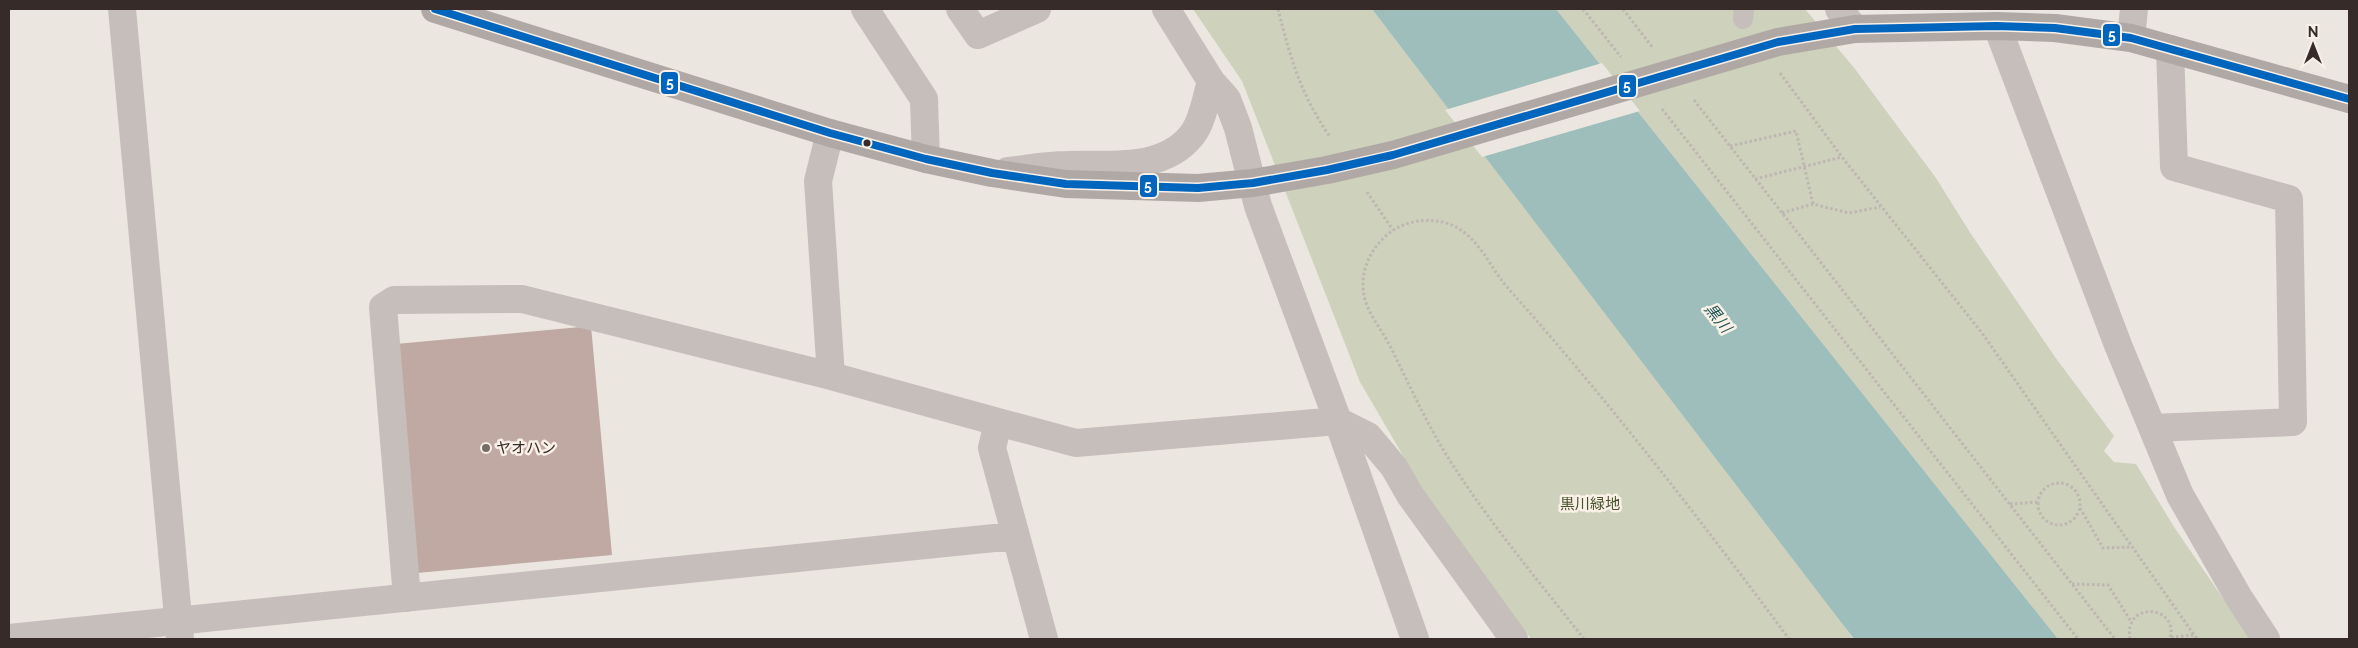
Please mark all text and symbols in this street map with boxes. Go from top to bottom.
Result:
north arrow [2288,20,2338,70]
line badge: 5 [2102,23,2121,47]
text: N [2308,24,2318,40]
text: 5 [2108,27,2116,43]
line badge: 5 [660,71,679,95]
line badge: 5 [1618,74,1637,98]
text: 5 [666,75,674,91]
text: 5 [1623,78,1631,94]
unlabelled marker [862,138,872,148]
line badge: 5 [1139,174,1158,198]
text: 5 [1144,178,1152,194]
water label: 黒川 [1701,300,1737,338]
place label: ヤオハン [496,439,556,457]
marker: ヤオハン [480,442,492,454]
park label: 黒川緑地 [1560,495,1620,513]

